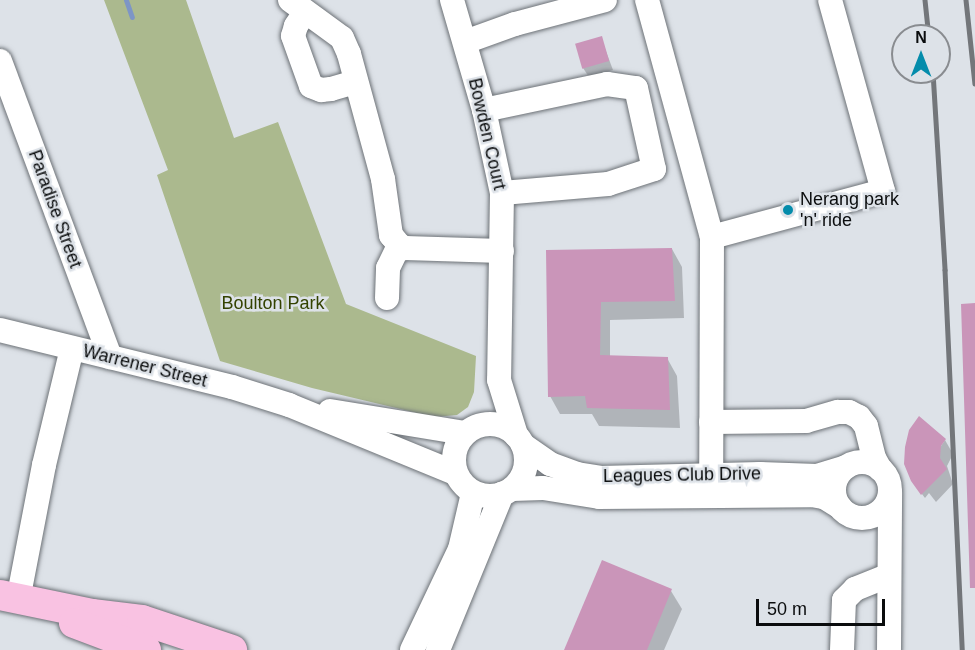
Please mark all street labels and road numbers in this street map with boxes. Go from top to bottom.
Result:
street label: Bowden Court [464,76,510,192]
street label: Paradise Street [24,147,86,271]
street label: Warrener Street [81,340,209,392]
street label: Leagues Club Drive [603,463,761,487]

